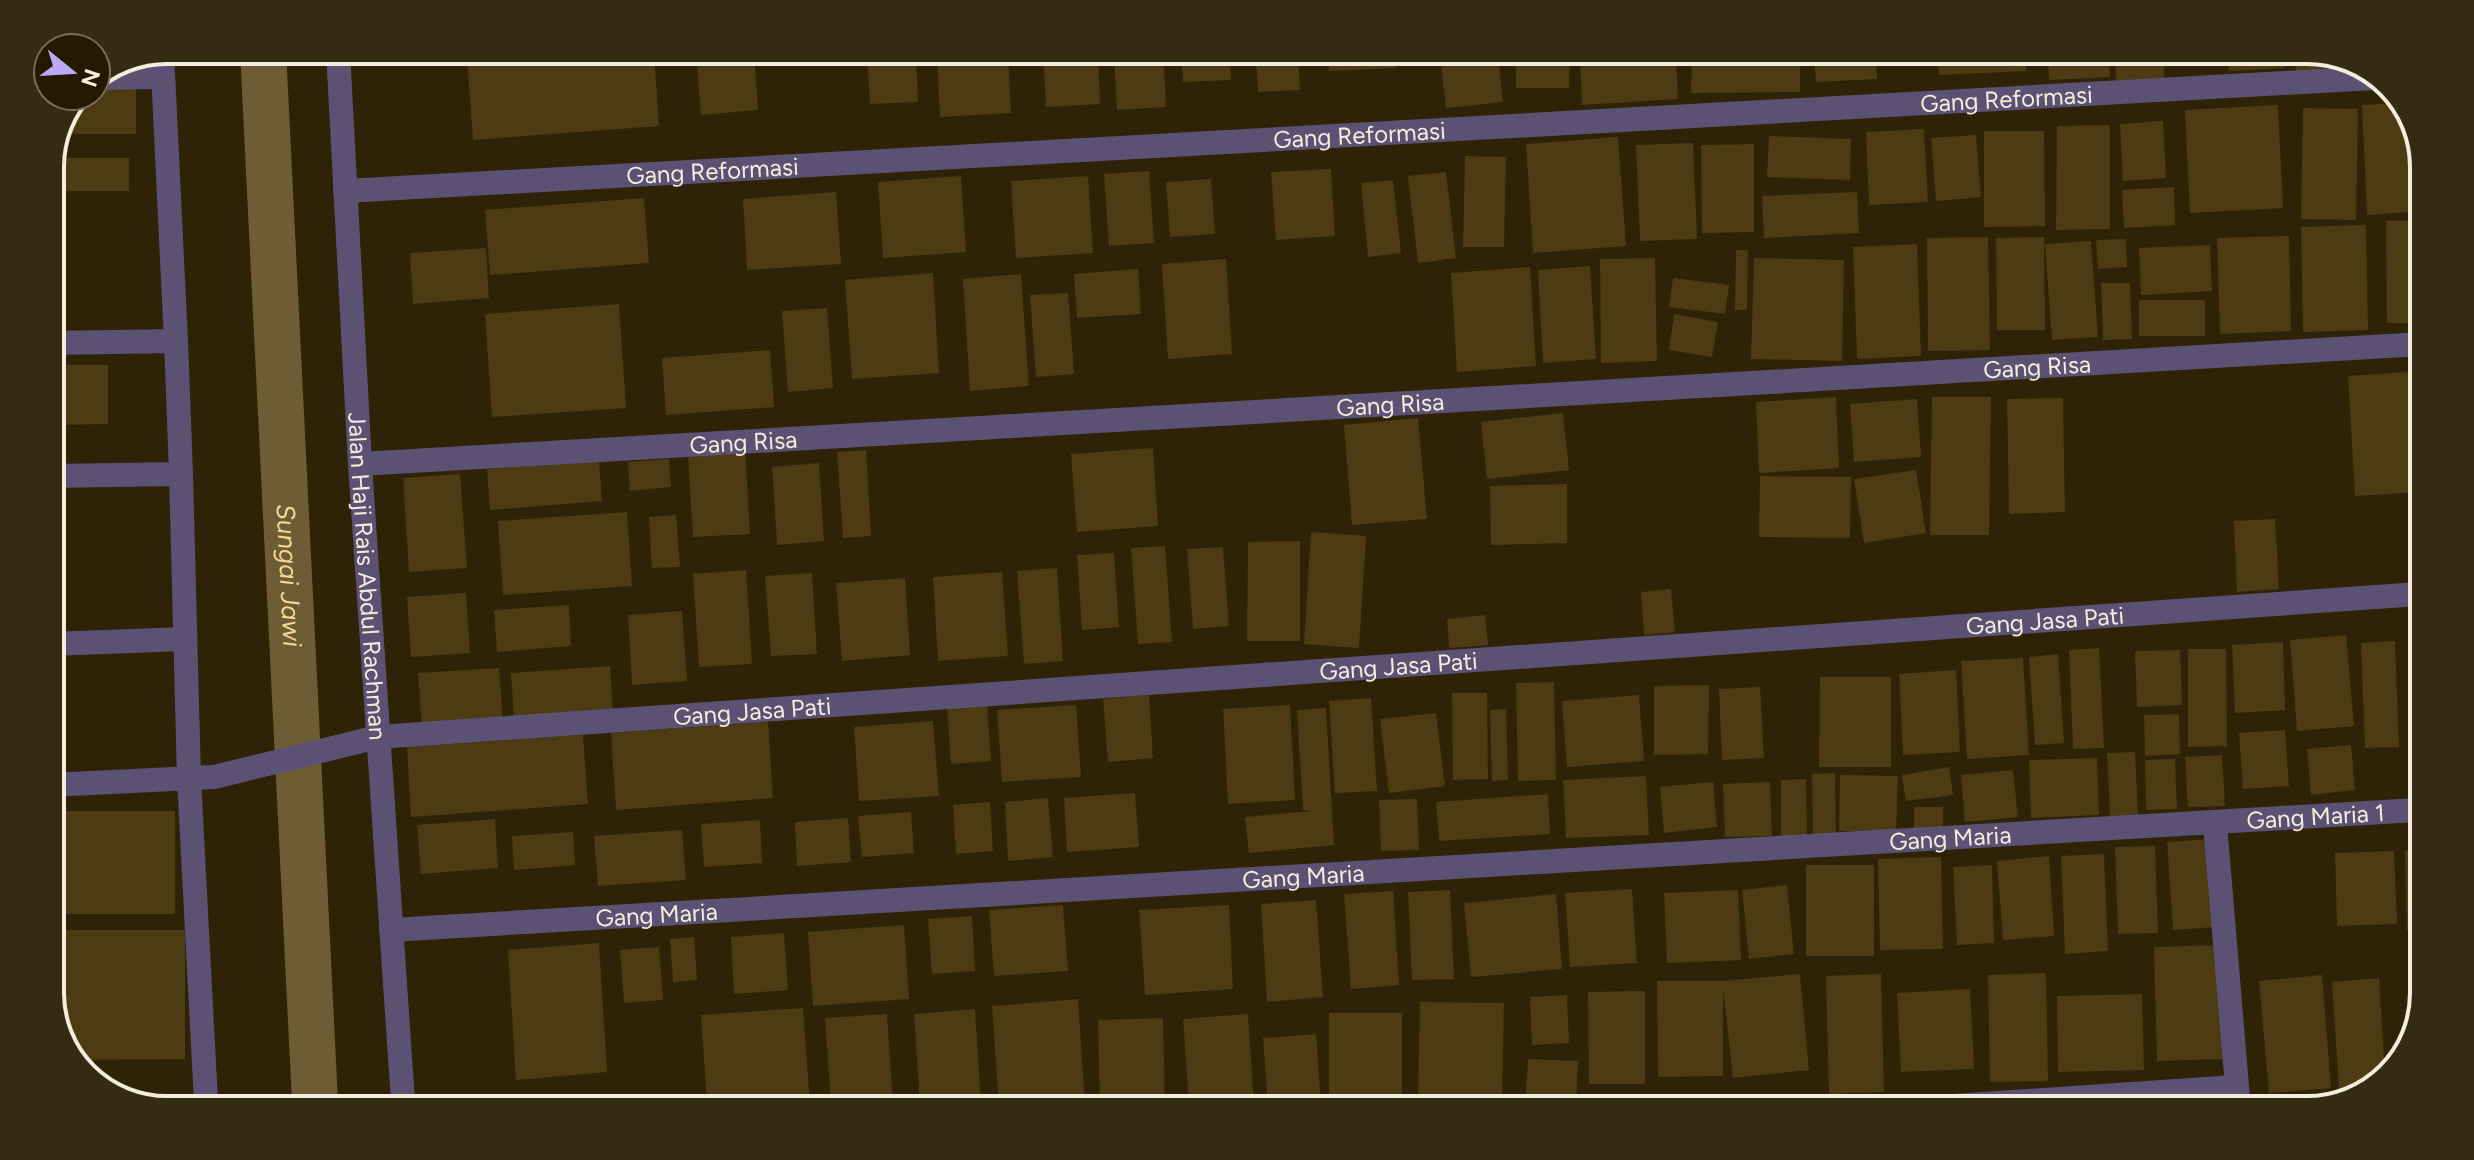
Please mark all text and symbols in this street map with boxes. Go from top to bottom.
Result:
north arrow [32,32,112,112]
text: N [75,66,106,90]
street label: Gang Reformasi [1920,79,2093,118]
street label: Gang Reformasi [1273,115,1446,154]
street label: Gang Reformasi [626,151,799,190]
street label: Gang Risa [1982,349,2092,384]
street label: Gang Risa [1336,386,1445,422]
street label: Jalan Haji Rais Abdul Rachman [343,411,393,741]
street label: Gang Risa [689,424,798,459]
water label: Sungai Jawi [269,503,309,649]
street label: Gang Jasa Pati [1965,600,2125,640]
street label: Gang Jasa Pati [1318,645,1479,686]
street label: Gang Jasa Pati [672,691,832,731]
street label: Gang Maria 1 [2246,797,2386,835]
street label: Gang Maria [1888,820,2012,856]
street label: Gang Maria [1241,858,1365,894]
street label: Gang Maria [595,896,719,932]

